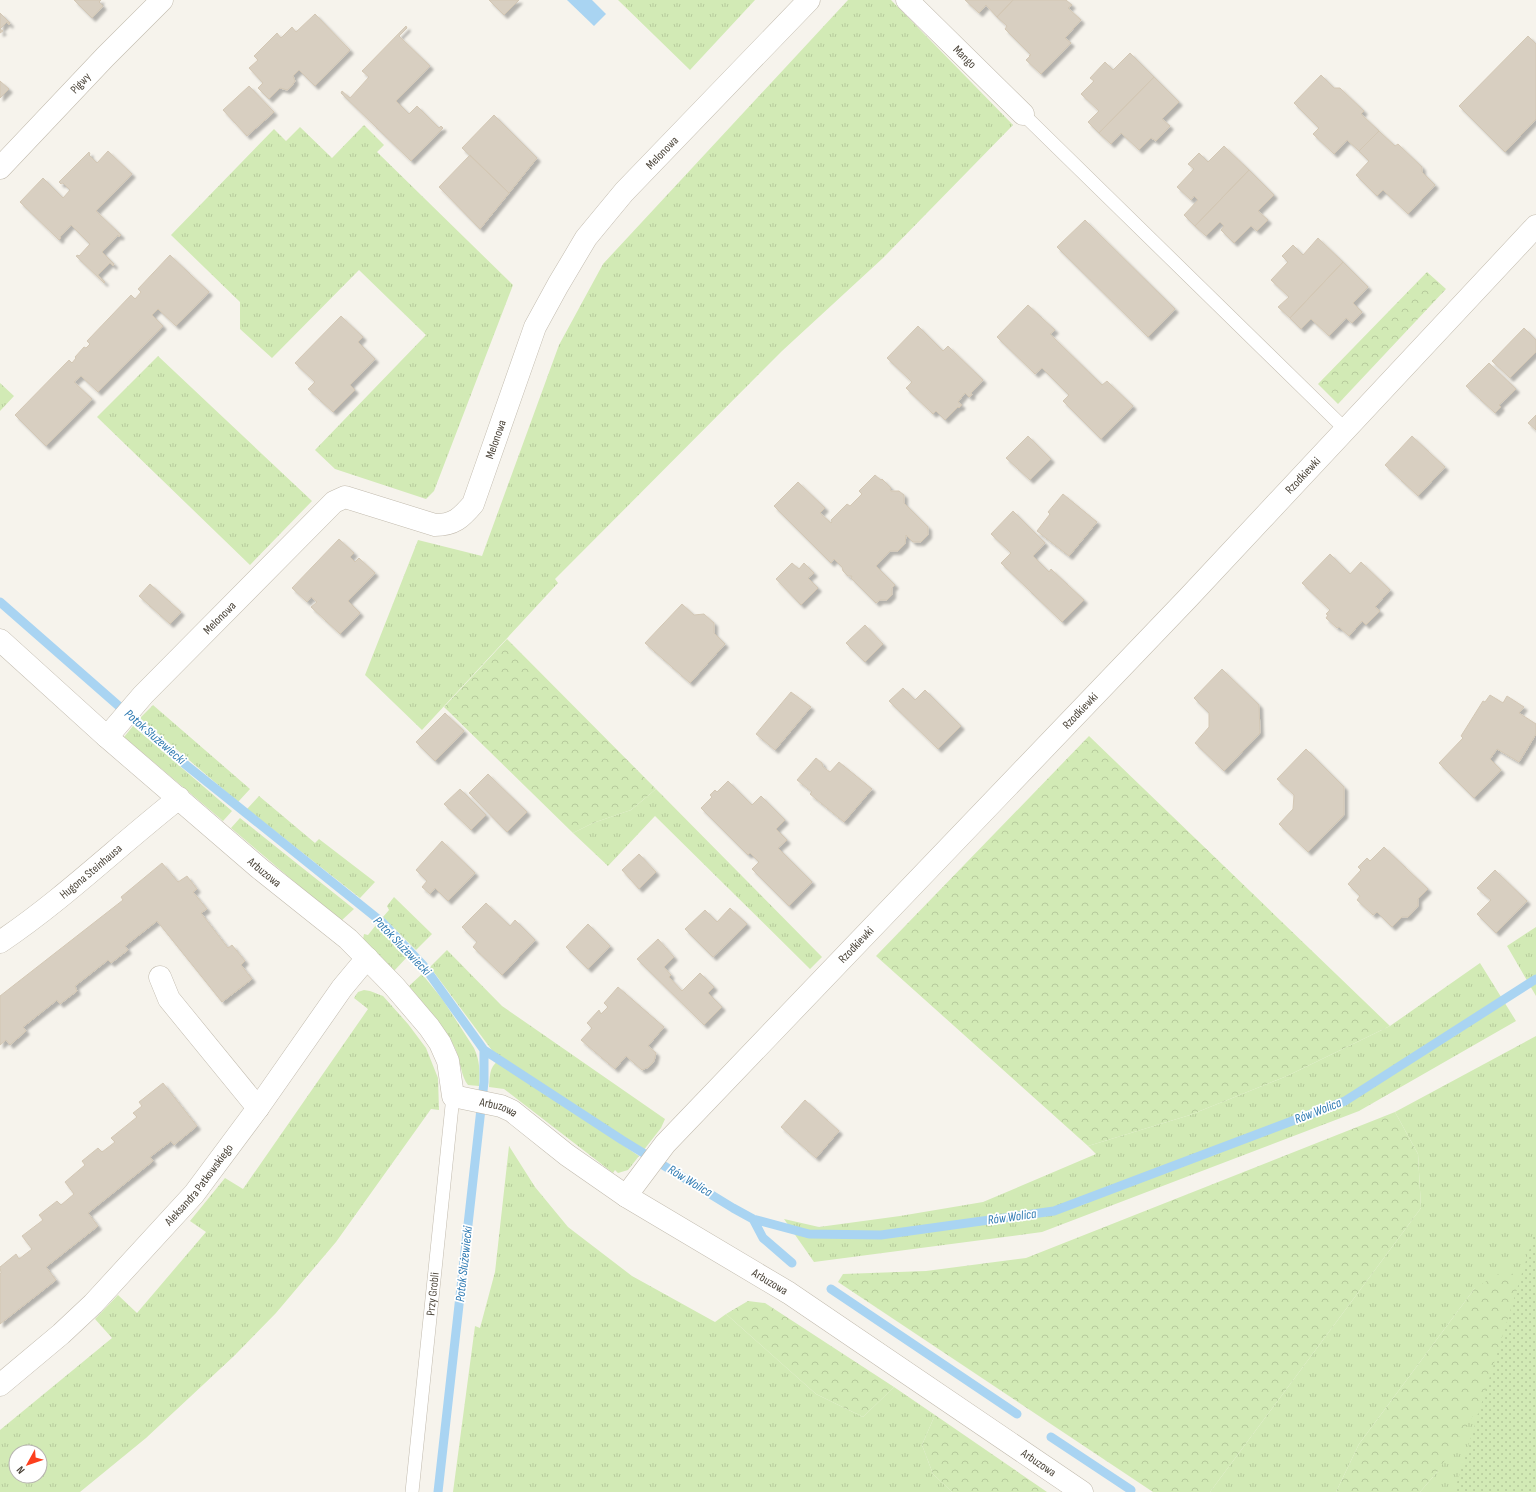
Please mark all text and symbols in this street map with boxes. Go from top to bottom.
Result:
street label: Mango [950,42,980,71]
street label: Pigwy [67,69,94,97]
street label: Melonowa [643,133,682,172]
street label: Melonowa [482,417,510,461]
street label: Rzodkiewki [1282,454,1324,497]
street label: Melonowa [200,598,239,637]
street label: Rzodkiewki [1059,689,1101,732]
water label: Potok Służewiecki [121,706,189,768]
street label: Hugona Steinhausa [56,841,125,902]
street label: Arbuzowa [244,853,285,891]
water label: Potok Służewiecki [370,913,435,979]
street label: Rzodkiewki [835,923,877,966]
street label: Arbuzowa [477,1094,521,1120]
water label: Rów Wolica [1292,1095,1344,1127]
street label: Aleksandra Patkowskiego [161,1141,236,1229]
water label: Rów Wolica [665,1162,716,1201]
water label: Rów Wolica [987,1206,1038,1228]
water label: Potok Służewiecki [452,1225,476,1303]
street label: Arbuzowa [748,1265,791,1298]
street label: Przy Grobli [423,1272,442,1316]
north arrow [8,1444,48,1484]
street label: Arbuzowa [1017,1445,1059,1480]
text: N [14,1464,28,1477]

